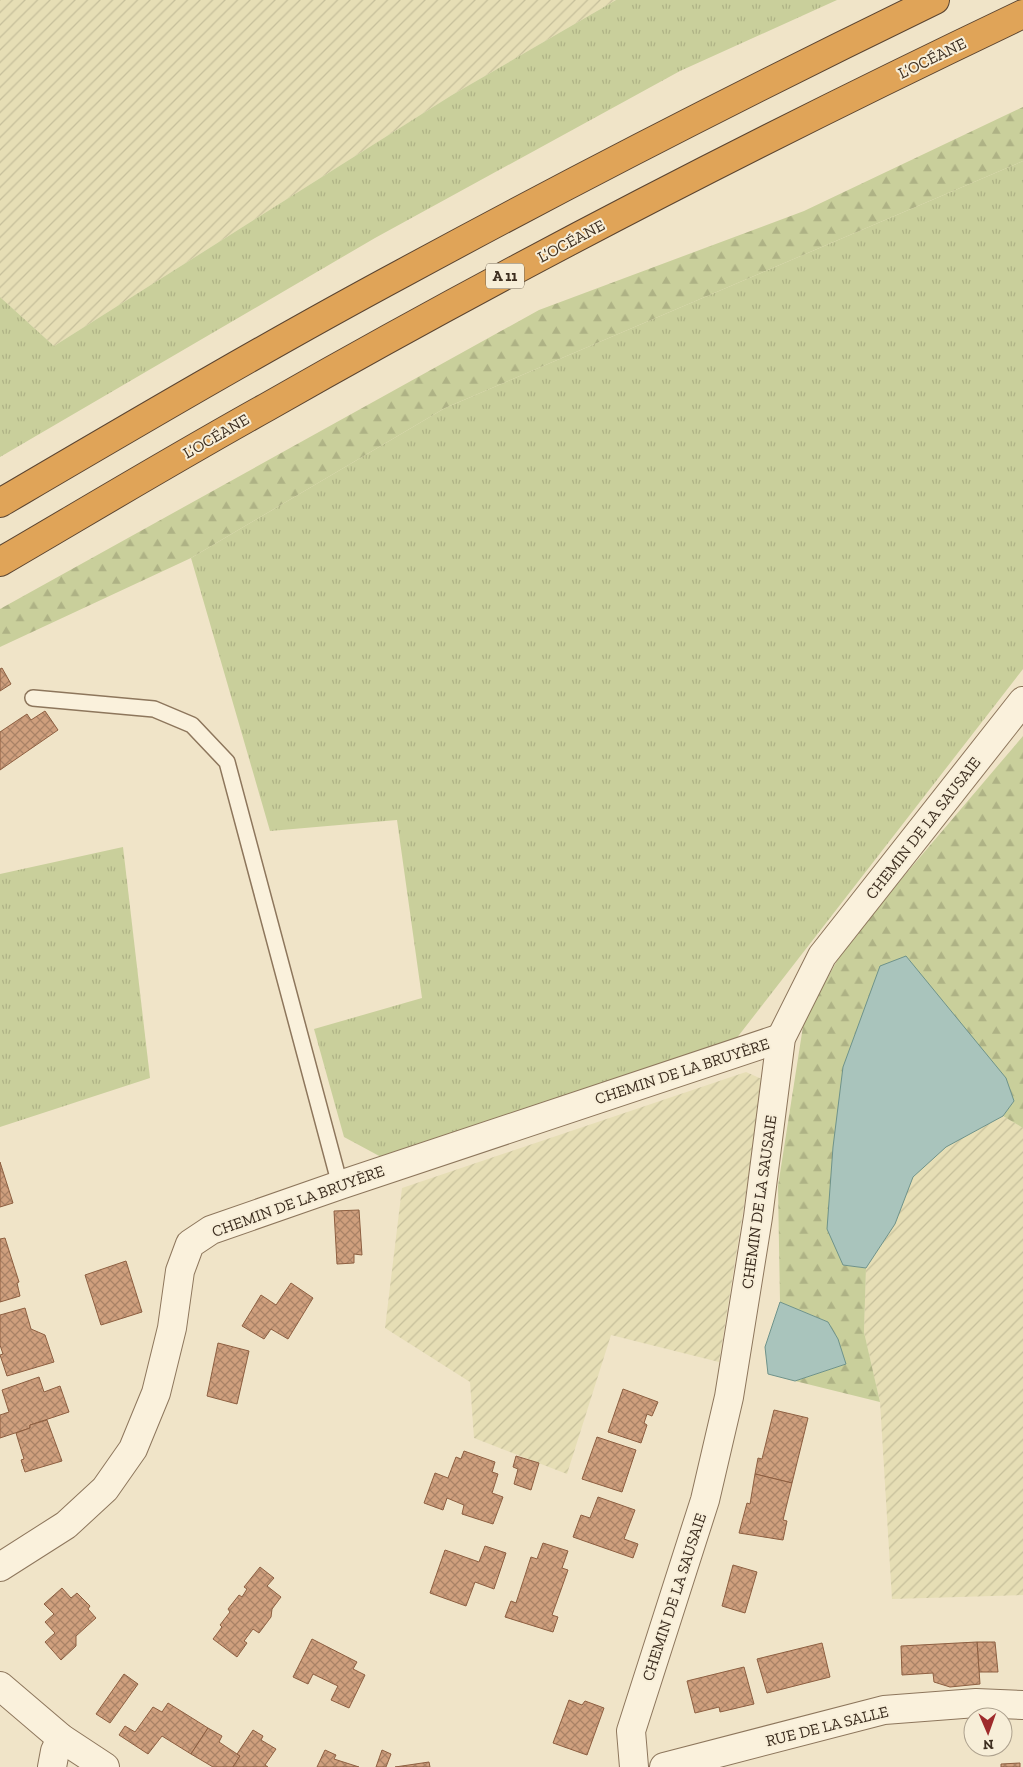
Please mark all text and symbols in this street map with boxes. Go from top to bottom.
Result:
street label: L’OCÉANE [895,33,969,83]
street label: L’OCÉANE [534,215,608,267]
road number: A 11 [486,264,524,288]
street label: L’OCÉANE [179,409,253,463]
street label: CHEMIN DE LA SAUSAIE [862,753,984,903]
street label: CHEMIN DE LA BRUYÈRE [592,1034,772,1108]
street label: CHEMIN DE LA SAUSAIE [737,1114,781,1290]
street label: CHEMIN DE LA BRUYÈRE [209,1161,387,1241]
street label: CHEMIN DE LA SAUSAIE [638,1511,710,1683]
street label: RUE DE LA SALLE [764,1702,890,1750]
north arrow [963,1707,1013,1757]
text: N [982,1736,994,1753]

